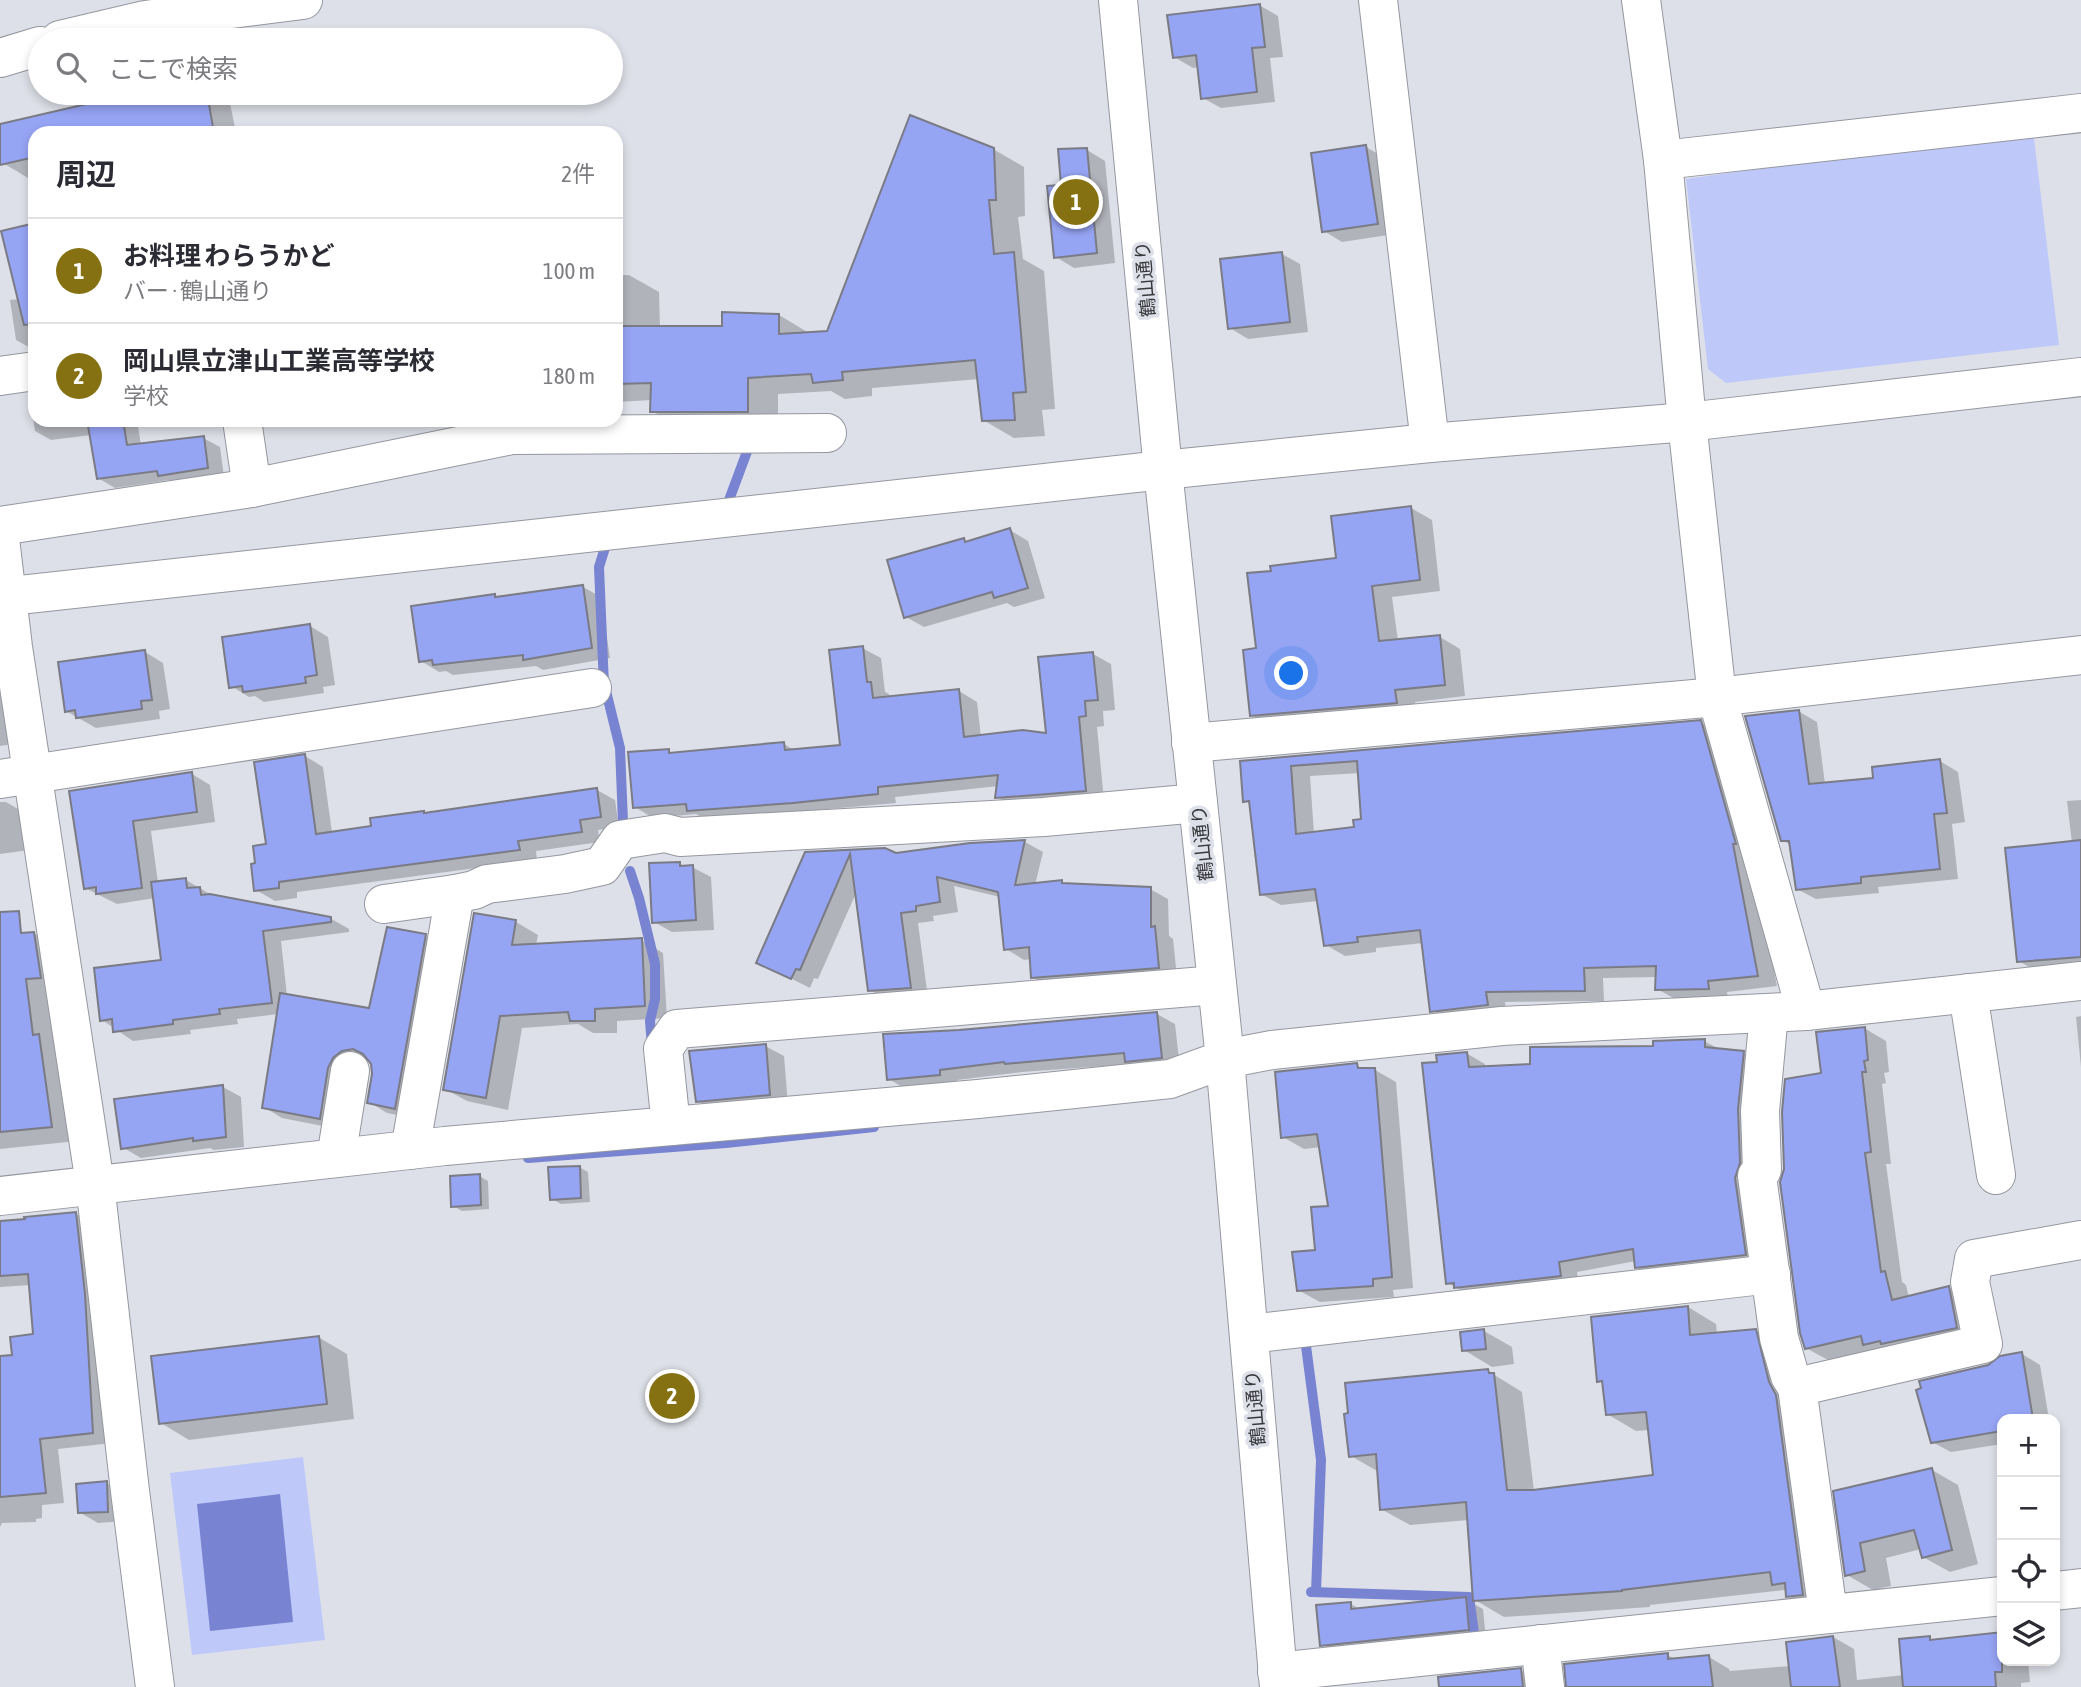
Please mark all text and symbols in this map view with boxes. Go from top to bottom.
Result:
search box [28,28,623,105]
icon: search [52,48,90,86]
text: ここで検索 [108,54,238,84]
text: 周辺 [56,157,116,191]
text: 2件 [561,161,595,187]
pin: 1 [1053,176,1099,228]
street label: 鶴山通り [1131,240,1159,318]
text: お料理 わらうかど [123,241,335,271]
text: 1 [74,258,84,284]
text: 100 m [543,258,595,284]
text: バー · 鶴山通り [123,278,272,304]
text: 岡山県立津山工業高等学校 [123,346,435,376]
text: 2 [74,363,84,389]
text: 180 m [543,363,595,389]
text: 学校 [123,383,169,409]
your location [1274,656,1308,690]
street label: 鶴山通り [1187,804,1217,882]
street label: 鶴山通り [1241,1369,1269,1447]
pin: 2 [649,1370,695,1422]
map controls [1997,1414,2060,1666]
button: + [1997,1414,2060,1477]
button: − [1997,1477,2060,1540]
button: locate [1997,1540,2060,1603]
button: layers [1997,1603,2060,1666]

